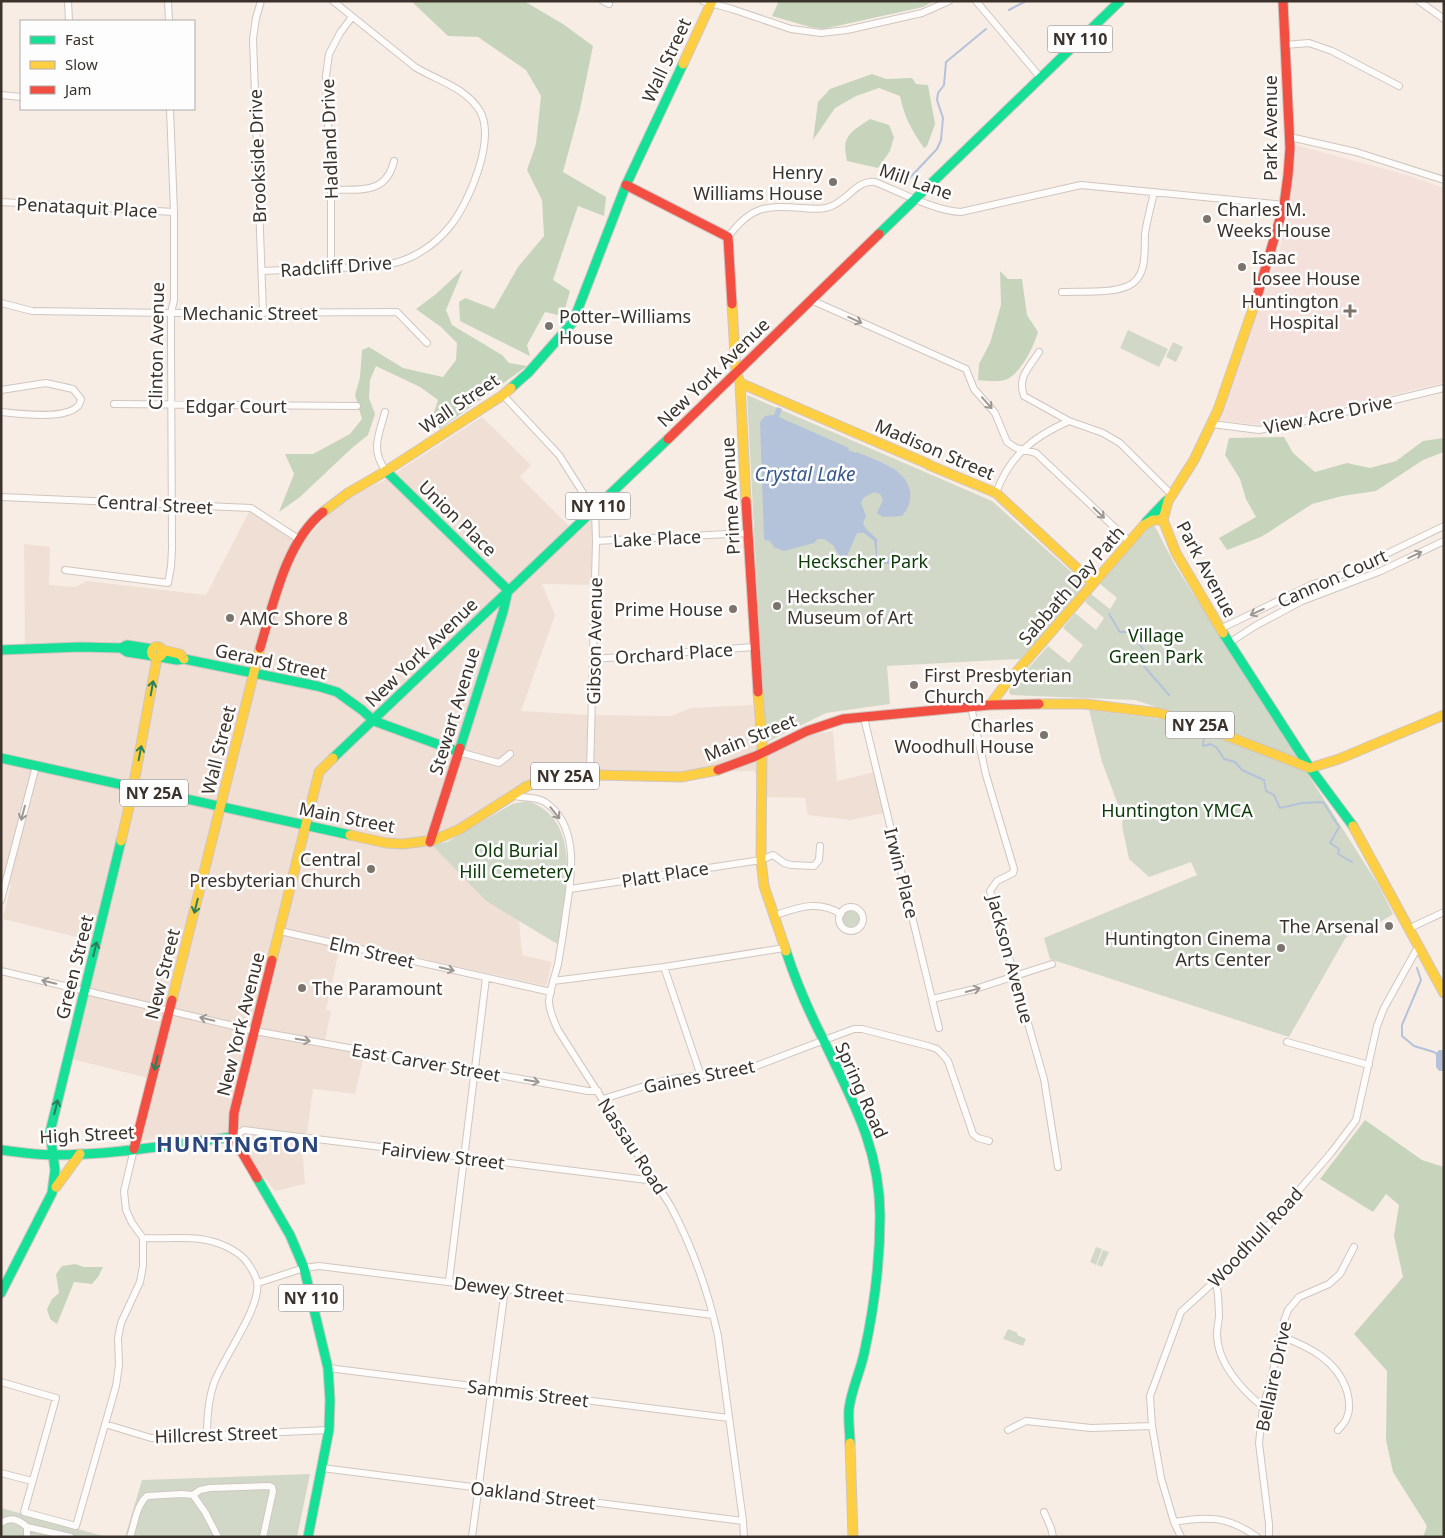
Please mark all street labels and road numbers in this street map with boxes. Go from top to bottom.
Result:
street label: Wall Street [636,13,696,106]
road number: NY 110 [1048,26,1112,52]
street label: Park Avenue [1258,75,1282,181]
street label: Hadland Drive [315,78,343,200]
street label: Brookside Drive [243,89,271,223]
street label: Mill Lane [876,157,956,205]
street label: Penataquit Place [16,191,158,223]
street label: Radcliff Drive [279,250,393,282]
street label: Clinton Avenue [143,282,169,410]
street label: Mechanic Street [182,301,318,325]
street label: New York Avenue [652,312,774,432]
street label: Wall Street [415,367,504,438]
street label: View Acre Drive [1262,389,1394,439]
street label: Edgar Court [185,394,287,418]
street label: Madison Street [872,413,999,485]
street label: Prime Avenue [715,437,745,555]
street label: Union Place [414,475,502,561]
street label: Central Street [96,489,214,519]
road number: NY 110 [566,492,630,520]
street label: Park Avenue [1172,517,1242,621]
street label: Sabbath Day Path [1013,520,1129,650]
street label: Lake Place [612,524,702,552]
street label: Cannon Court [1273,543,1391,613]
street label: Gibson Avenue [581,577,607,705]
street label: New York Avenue [360,592,482,712]
street label: Gerard Street [213,637,329,685]
street label: Orchard Place [614,637,734,669]
street label: Stewart Avenue [423,644,485,778]
street label: Wall Street [195,703,241,797]
street label: Main Street [700,707,800,766]
road number: NY 25A [1166,712,1234,738]
road number: NY 25A [531,762,599,789]
road number: NY 25A [120,780,188,806]
street label: Main Street [297,796,397,838]
street label: Irwin Place [879,825,925,921]
street label: Platt Place [620,855,710,893]
street label: Jackson Avenue [982,890,1040,1026]
street label: Green Street [49,912,99,1022]
street label: New Street [139,926,185,1022]
street label: Elm Street [327,931,417,974]
street label: New York Avenue [211,950,269,1098]
street label: East Carver Street [350,1037,503,1087]
street label: Spring Road [830,1038,894,1142]
street label: Gaines Street [641,1053,757,1099]
street label: Nassau Road [593,1093,673,1199]
street label: High Street [39,1120,136,1148]
street label: Fairview Street [380,1136,507,1175]
street label: Woodhull Road [1202,1182,1308,1292]
street label: Dewey Street [452,1270,566,1308]
road number: NY 110 [278,1285,344,1312]
street label: Bellaire Drive [1250,1319,1296,1433]
street label: Sammis Street [466,1374,590,1412]
street label: Hillcrest Street [154,1420,278,1448]
street label: Oakland Street [469,1475,597,1515]

